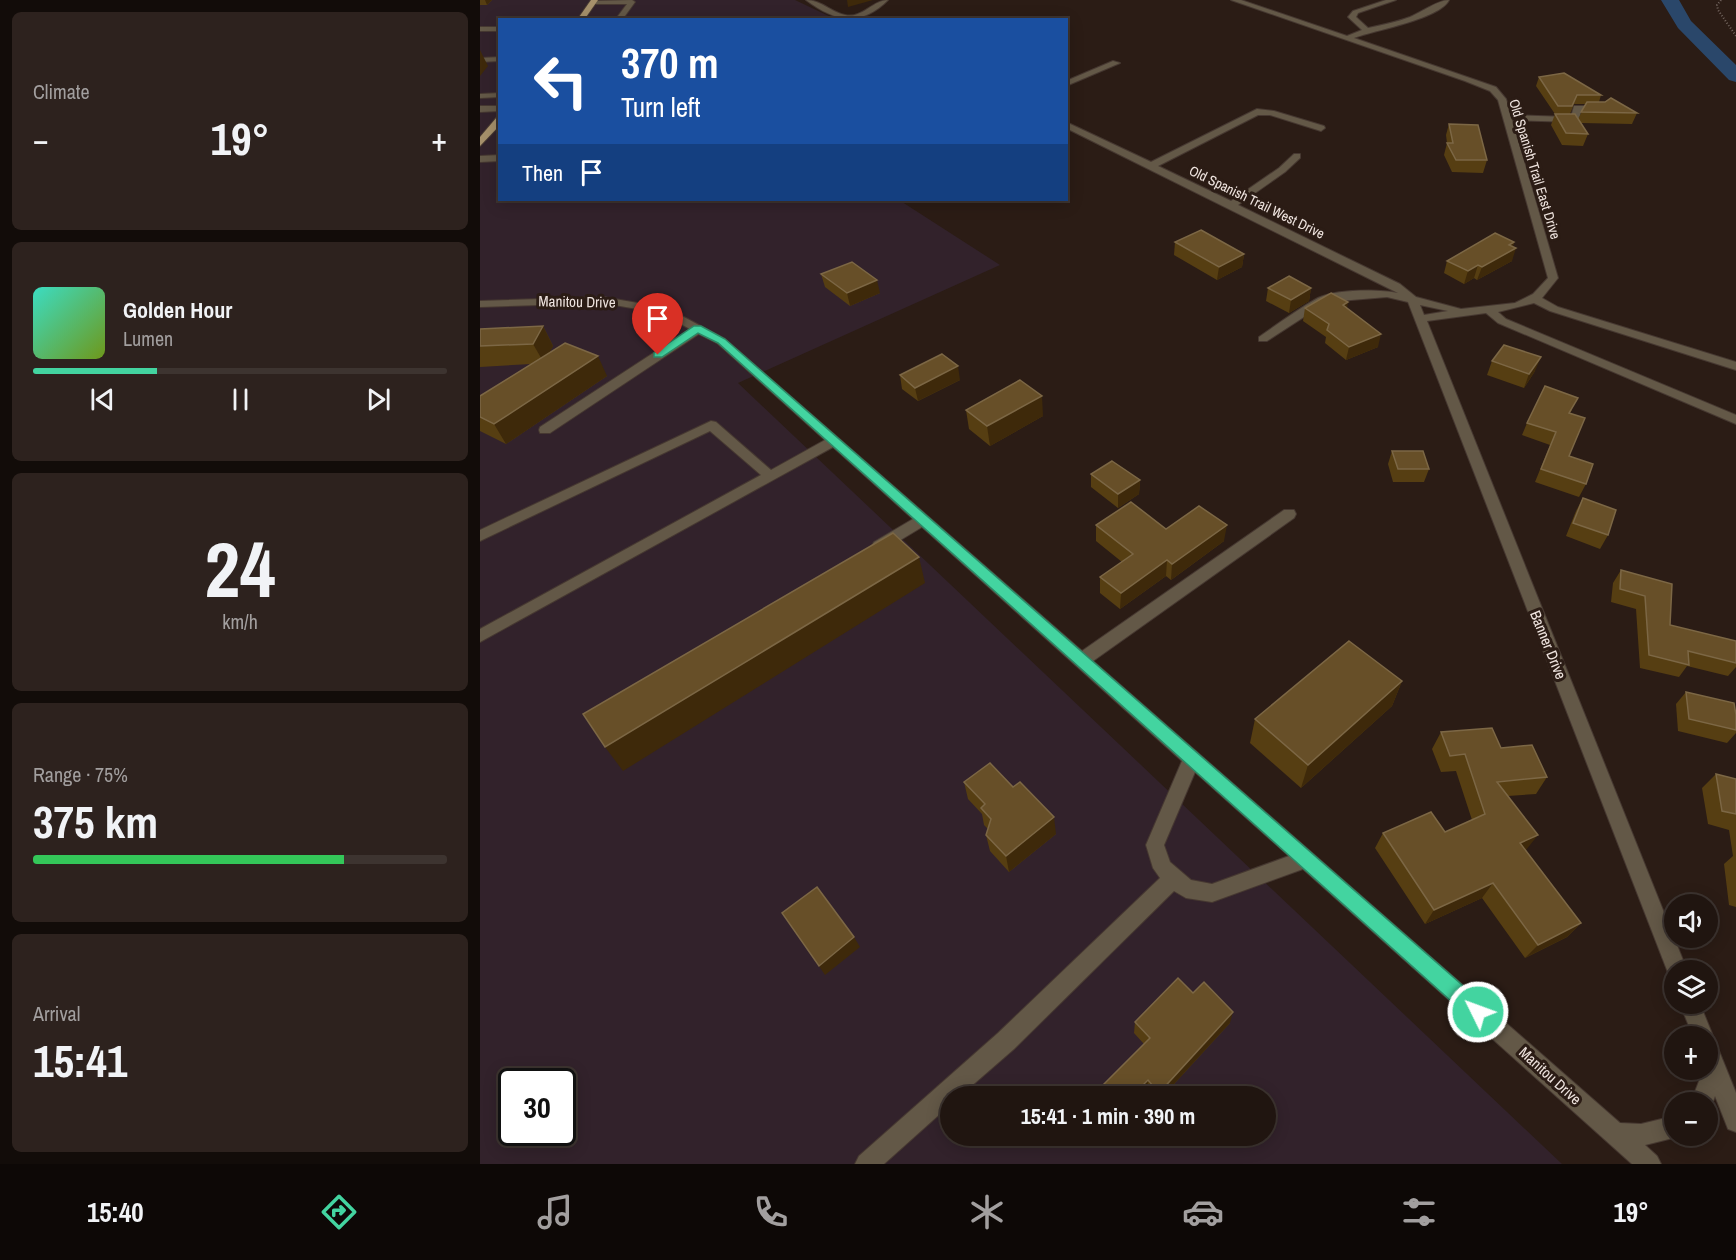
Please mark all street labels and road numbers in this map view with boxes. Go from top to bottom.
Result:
street label: Old Spanish Trail East Drive [1505,97,1565,241]
street label: Old Spanish Trail West Drive [1186,161,1328,243]
street label: Manitou Drive [538,290,616,313]
street label: Banner Drive [1525,607,1572,682]
street label: Manitou Drive [1515,1042,1586,1109]

